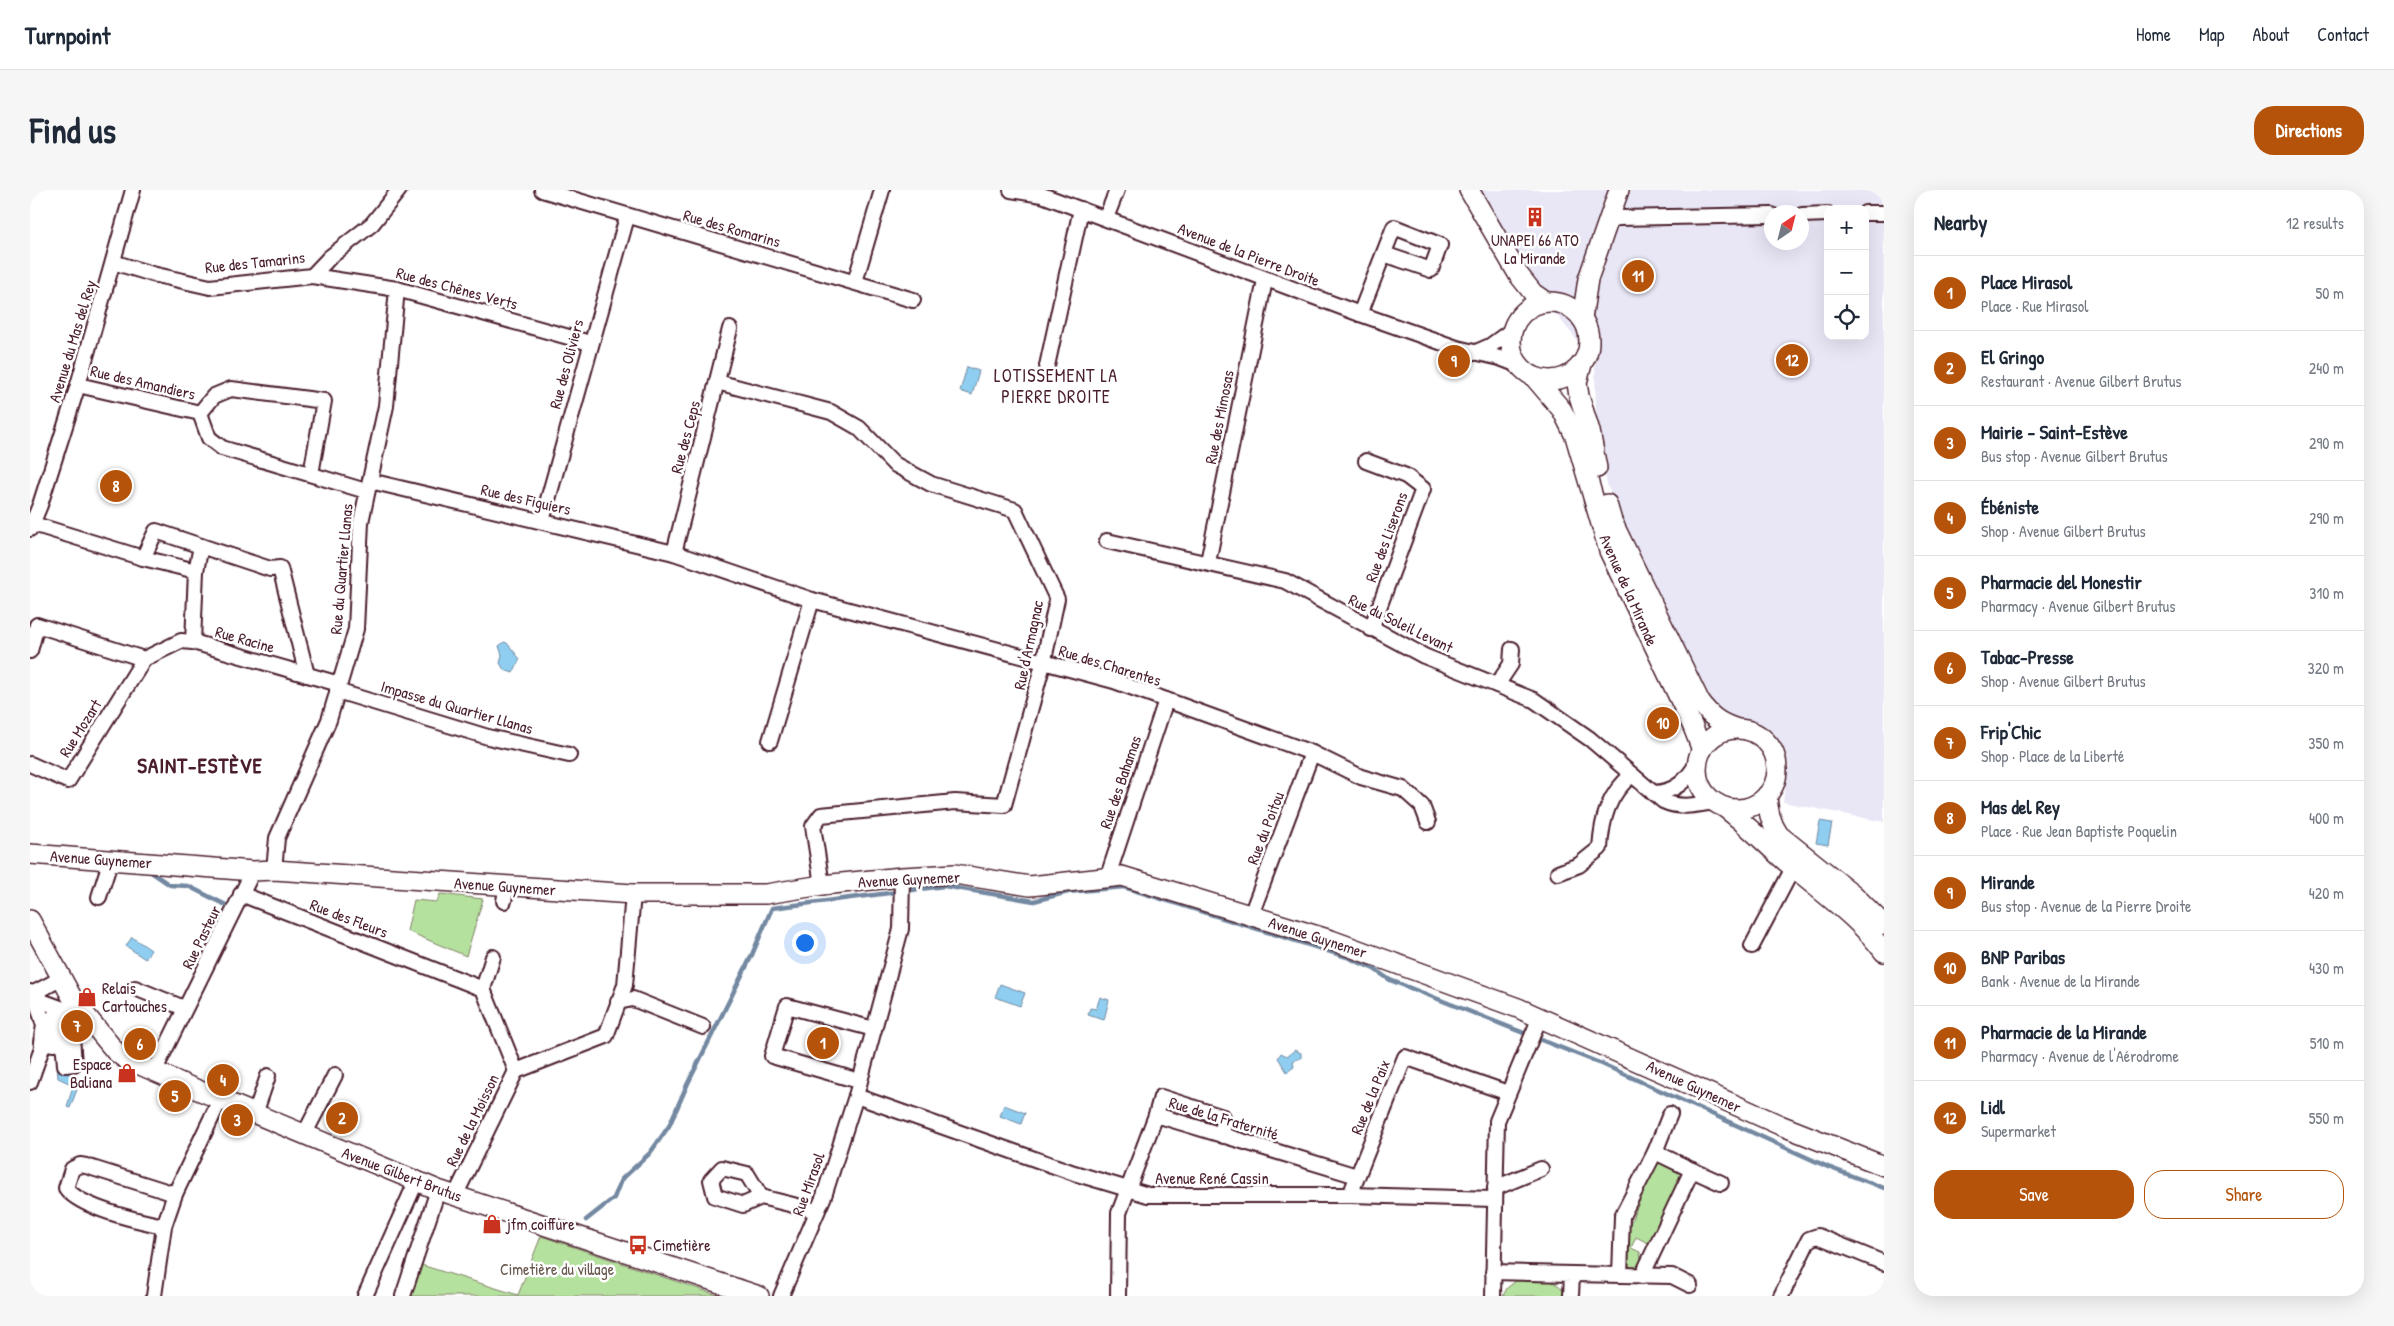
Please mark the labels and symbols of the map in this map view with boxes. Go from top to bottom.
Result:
street label: Rue des Romarins [681,204,783,252]
north arrow [1764,205,1809,250]
building icon: UNAPEI 66 ATO La Mirande [1524,206,1546,228]
street label: Avenue de la Pierre Droite [1175,217,1324,291]
place label: UNAPEI 66 ATO La Mirande [1491,229,1579,269]
street label: Rue des Tamarins [204,246,306,278]
pin: 11 [1622,257,1654,295]
street label: Rue des Chênes Verts [394,261,520,315]
street label: Avenue du Mas del Rey [43,277,101,405]
street label: Rue des Oliviers [544,317,588,411]
pin: 12 [1776,341,1808,379]
pin: 9 [1438,342,1470,380]
street label: Rue des Amandiers [88,359,198,405]
district label: LOTISSEMENT LA PIERRE DROITE [994,363,1118,409]
street label: Rue des Mimosas [1199,368,1239,466]
street label: Rue des Ceps [665,398,705,476]
pin: 8 [100,467,132,505]
street label: Rue des Figuiers [479,478,573,520]
street label: Rue des Liserons [1360,489,1412,585]
street label: Rue du Quartier Llanas [324,503,358,635]
street label: Avenue de la Mirande [1595,531,1664,650]
street label: Rue du Soleil Levant [1345,588,1457,658]
street label: Rue d'Armagnac [1008,598,1048,692]
street label: Rue Racine [213,620,278,658]
street label: Rue des Charentes [1056,639,1164,691]
street label: Impasse du Quartier Llanas [378,675,536,739]
street label: Rue Mozart [54,694,107,761]
pin: 10 [1647,704,1679,742]
street label: Rue des Bahamas [1094,733,1146,831]
district label: SAINT-ESTÈVE [137,751,263,780]
street label: Rue du Poitou [1241,788,1289,867]
street label: Avenue Guynemer [49,844,153,874]
street label: Avenue Guynemer [857,865,961,893]
street label: Avenue Guynemer [453,871,557,901]
street label: Rue des Fleurs [307,893,391,943]
street label: Rue Pasteur [176,901,226,973]
street label: Avenue Guynemer [1266,911,1370,963]
your location [792,930,818,956]
place label: Relais Cartouches [102,977,167,1017]
shop icon: Relais Cartouches [76,986,98,1008]
pin: 7 [61,1007,93,1045]
pin: 1 [807,1024,839,1062]
pin: 6 [124,1025,156,1063]
place label: Espace Baliana [70,1053,113,1093]
street label: Avenue Guynemer [1643,1054,1745,1118]
street label: Rue de la Paix [1345,1056,1395,1138]
pin: 4 [207,1061,239,1099]
shop icon: Espace Baliana [116,1062,138,1084]
street label: Rue de la Moisson [440,1070,504,1170]
pin: 5 [159,1077,191,1115]
street label: Rue de la Fraternité [1167,1091,1282,1145]
pin: 2 [326,1099,358,1137]
pin: 3 [221,1101,253,1139]
street label: Avenue Gilbert Brutus [339,1141,465,1207]
street label: Rue Mirasol [786,1148,830,1219]
street label: Avenue René Cassin [1155,1167,1269,1189]
shop icon: jfm coiffure [481,1213,503,1235]
place label: jfm coiffure [505,1213,575,1235]
bus stop icon: Cimetière [627,1234,649,1256]
place label: Cimetière [653,1234,711,1256]
park label: Cimetière du village [500,1258,615,1280]

